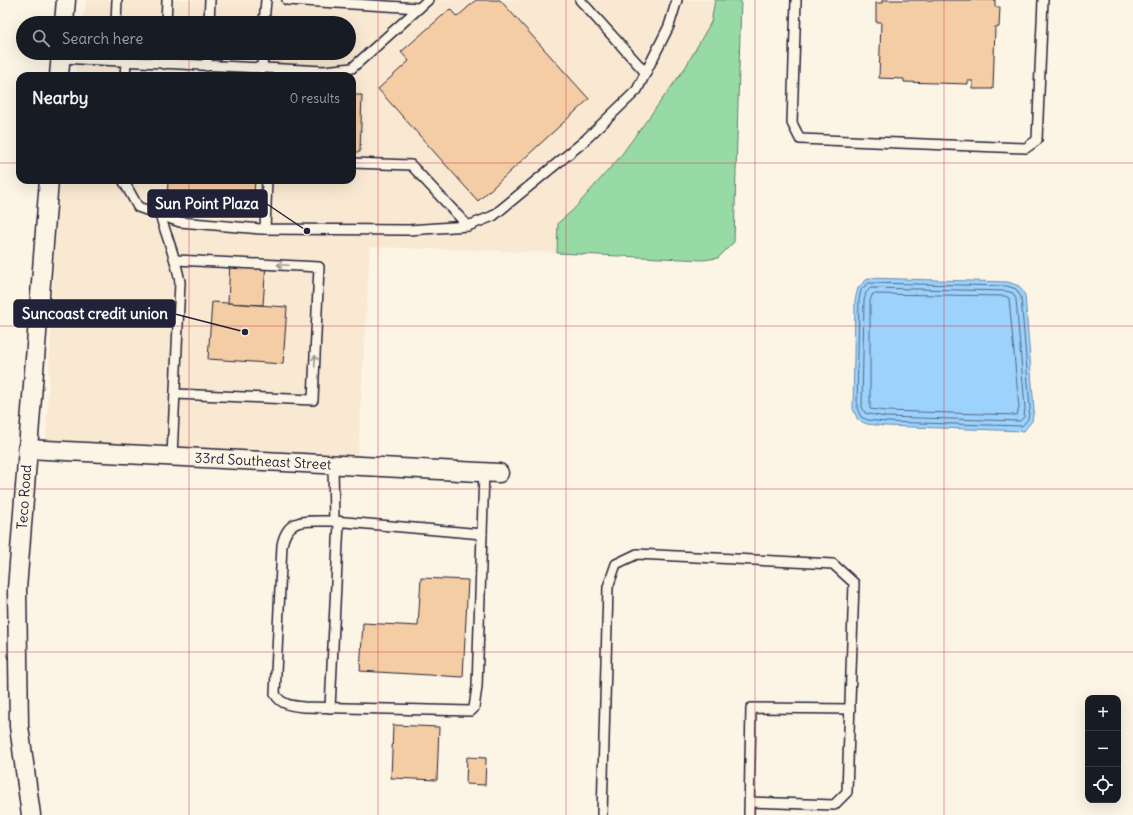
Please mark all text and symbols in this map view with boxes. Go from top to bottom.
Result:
search box [16,16,356,60]
icon: search [30,27,52,49]
text: Search here [62,29,143,48]
text: Nearby [32,87,88,109]
text: 0 results [290,90,340,107]
callout: Sun Point Plaza [148,190,267,217]
text: Sun Point Plaza [155,194,259,213]
one-way arrow [277,262,290,269]
callout: Suncoast credit union [14,300,175,327]
text: Suncoast credit union [22,304,168,323]
one-way arrow [311,355,319,368]
street label: 33rd Southeast Street [194,448,332,474]
street label: Teco Road [13,464,35,530]
map controls [1085,695,1121,803]
button: + [1085,695,1121,731]
button: − [1085,731,1121,767]
button: locate [1085,767,1121,803]

